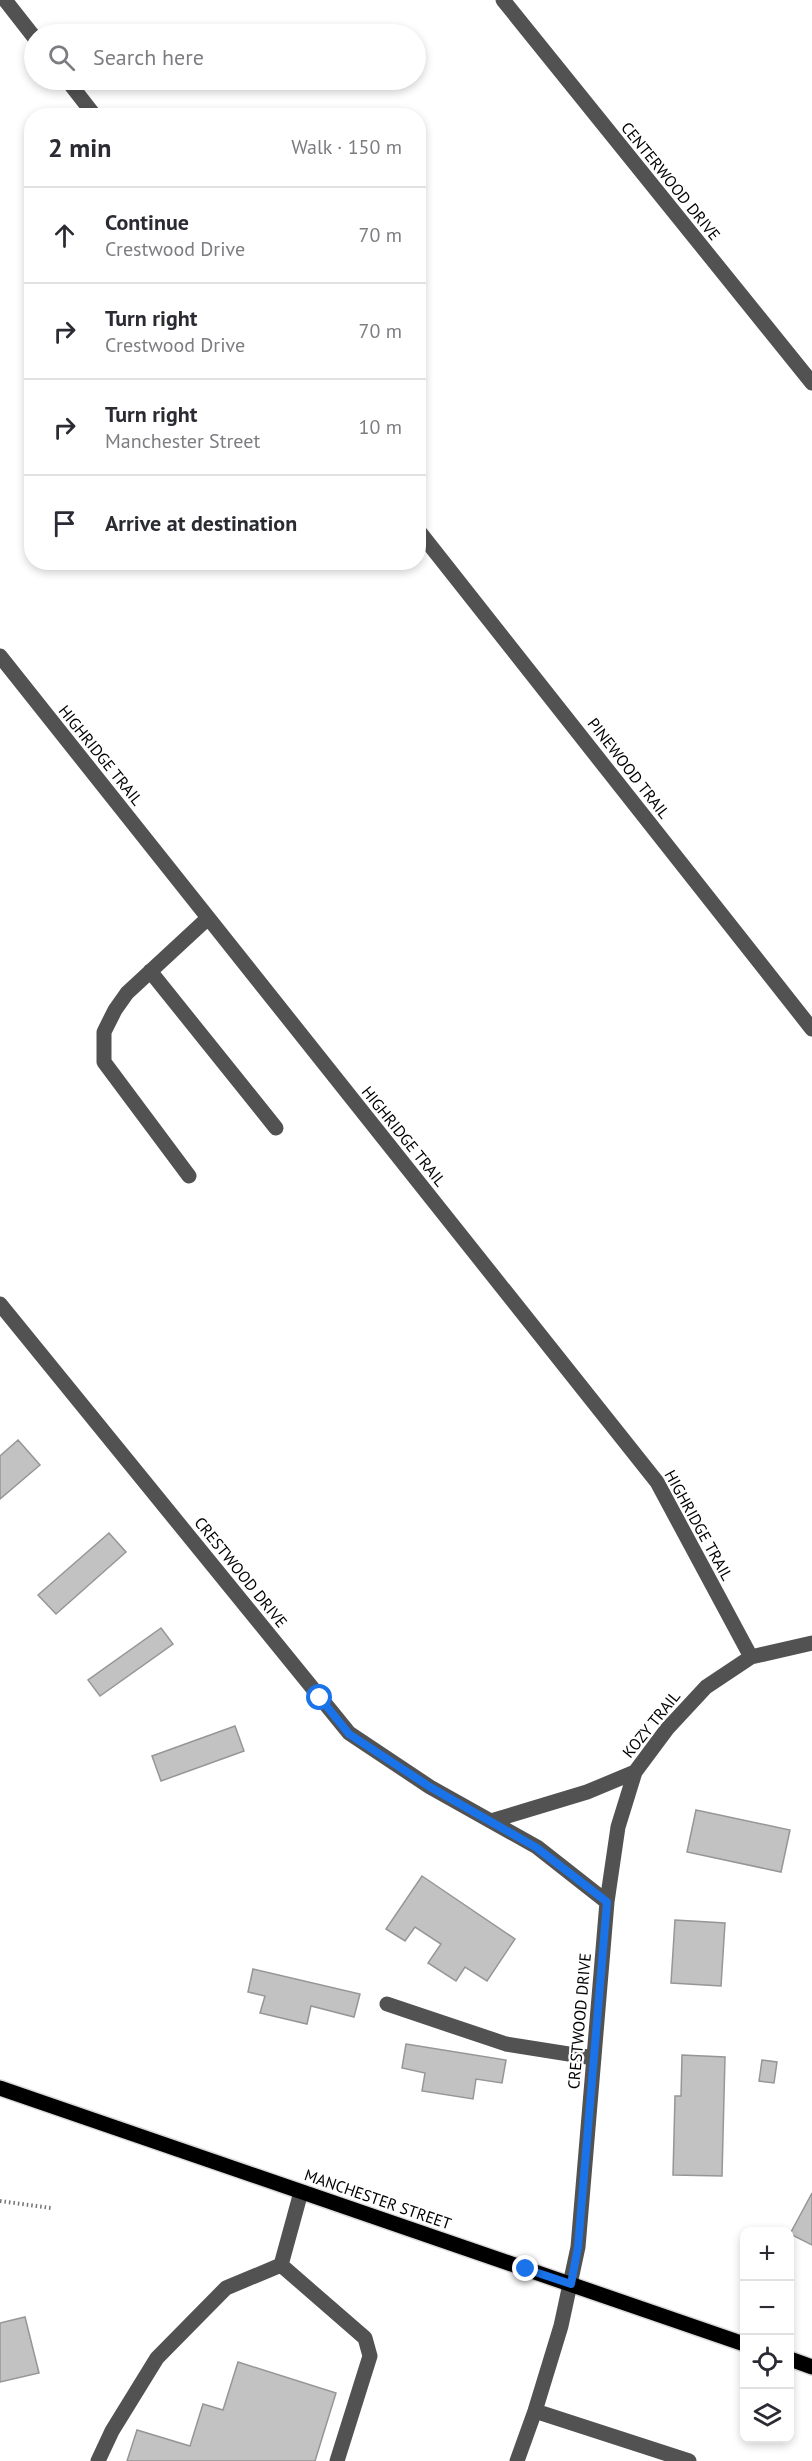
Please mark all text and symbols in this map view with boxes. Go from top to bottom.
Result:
search box [24,24,426,90]
icon: search [45,41,78,74]
text: Search here [93,43,204,71]
street label: CENTERWOOD DRIVE [617,118,725,244]
text: 2 min [48,131,111,164]
text: Walk · 150 m [291,134,402,160]
text: Continue [105,208,189,236]
icon: ahead [48,219,81,252]
text: 70 m [359,222,402,248]
text: Crestwood Drive [105,236,245,262]
text: Turn right [105,304,197,332]
icon: right [48,315,81,348]
text: 70 m [359,318,402,344]
text: Crestwood Drive [105,332,245,358]
text: Turn right [105,400,197,428]
icon: right [48,411,81,444]
text: 10 m [359,414,402,440]
text: Manchester Street [105,428,260,454]
icon: arrive [48,507,81,540]
text: Arrive at destination [105,509,297,537]
street label: HIGHRIDGE TRAIL [55,701,147,809]
street label: PINEWOOD TRAIL [583,714,675,822]
street label: HIGHRIDGE TRAIL [358,1082,450,1190]
street label: HIGHRIDGE TRAIL [660,1466,738,1584]
street label: CRESTWOOD DRIVE [190,1513,292,1631]
route start [306,1684,332,1710]
street label: KOZY TRAIL [618,1686,684,1762]
street label: CRESTWOOD DRIVE [563,1952,595,2090]
street label: MANCHESTER STREET [302,2164,454,2234]
map controls [740,2227,794,2443]
button: + [740,2227,794,2281]
route end [512,2255,538,2281]
button: − [740,2281,794,2335]
button: locate [740,2335,794,2389]
button: layers [740,2389,794,2443]

